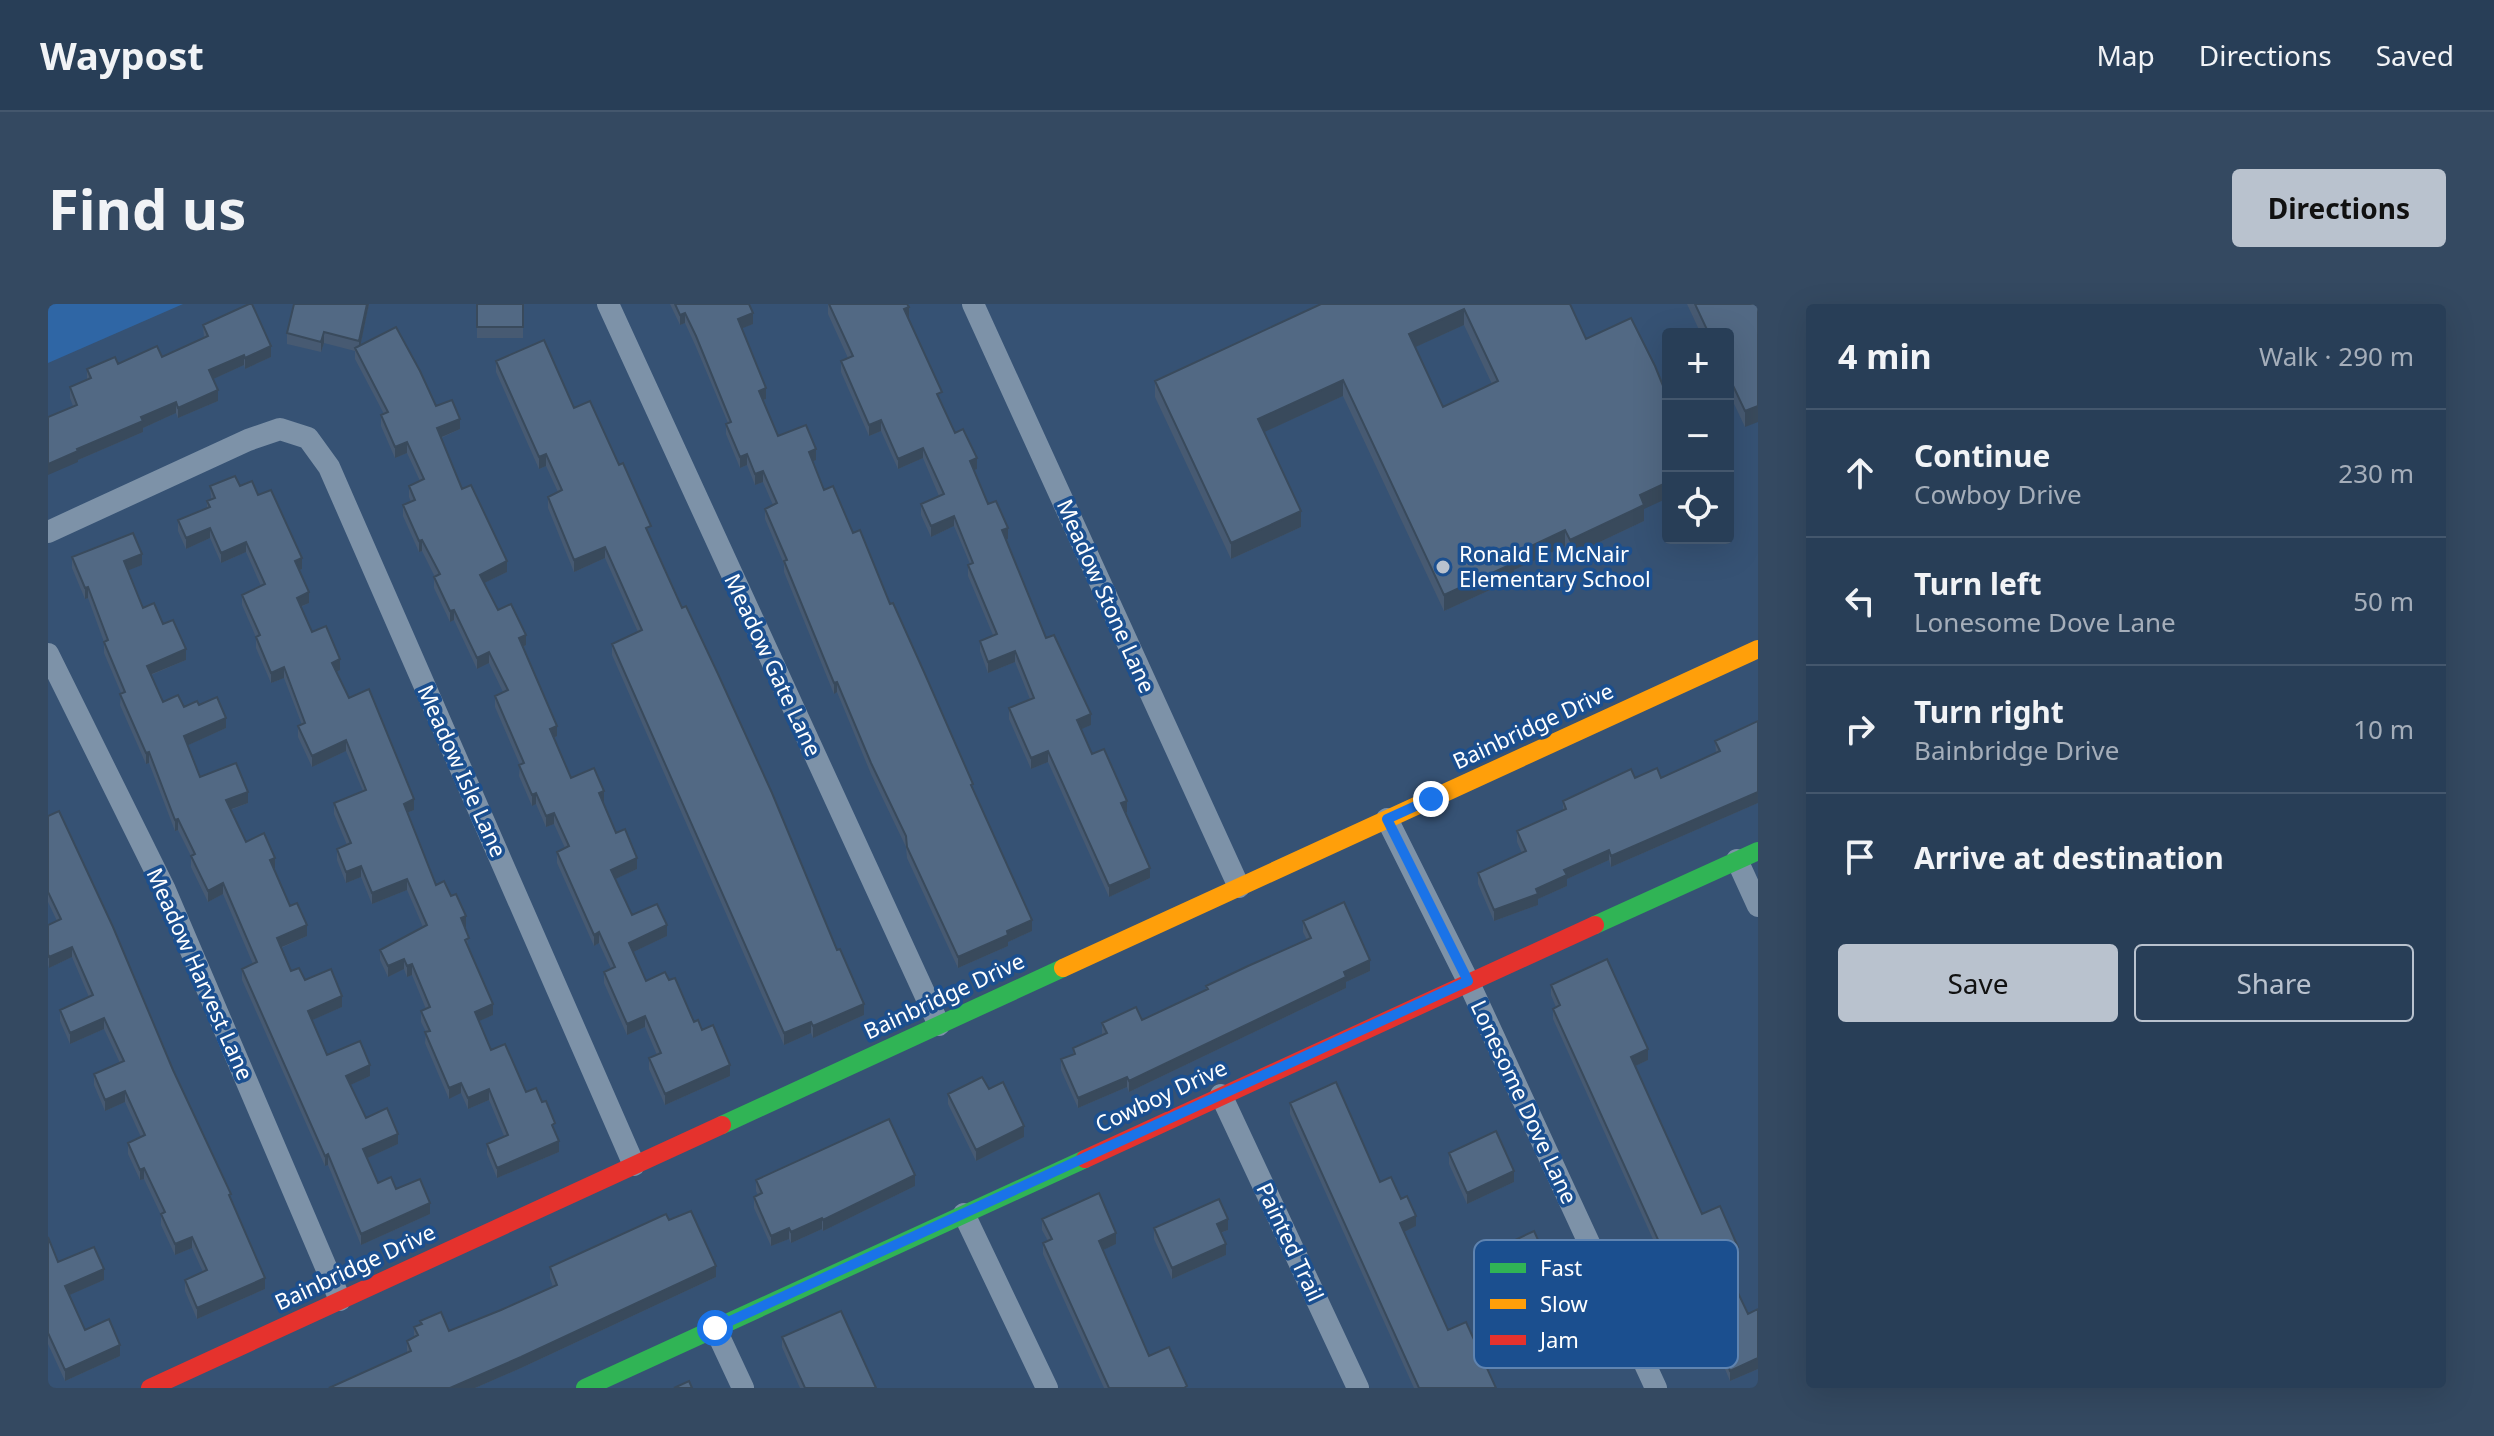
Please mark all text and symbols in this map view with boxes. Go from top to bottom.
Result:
text: Waypost [40,29,204,81]
text: Map [2096,36,2155,74]
text: Directions [2199,36,2332,74]
text: Saved [2376,36,2454,74]
button: Directions [2232,169,2446,247]
text: Find us [48,170,246,246]
map controls [1662,328,1734,544]
button: + [1662,328,1734,400]
text: 4 min [1838,333,1932,379]
text: Walk · 290 m [2259,338,2414,374]
button: − [1662,400,1734,472]
text: Continue [1914,435,2050,476]
icon: ahead [1838,451,1882,495]
text: 230 m [2338,455,2414,491]
button: locate [1662,472,1734,544]
text: Cowboy Drive [1914,476,2082,512]
street label: Meadow Stone Lane [1051,494,1163,697]
place label: Ronald E McNair Elementary School [1459,538,1651,593]
marker: Ronald E McNair Elementary School [1434,558,1452,576]
text: Turn left [1914,563,2042,604]
street label: Meadow Gate Lane [718,568,829,761]
icon: left [1838,579,1882,623]
text: 50 m [2353,583,2414,619]
text: Lonesome Dove Lane [1914,604,2176,640]
street label: Bainbridge Drive [1447,675,1618,775]
street label: Meadow Isle Lane [411,680,514,862]
text: Turn right [1914,691,2064,732]
icon: right [1838,707,1882,751]
text: 10 m [2353,711,2414,747]
text: Bainbridge Drive [1914,732,2119,768]
route end [1413,781,1449,817]
icon: arrive [1838,835,1882,879]
text: Arrive at destination [1914,837,2224,878]
street label: Meadow Harvest Lane [141,863,261,1085]
button: Save [1838,944,2118,1022]
button: Share [2134,944,2414,1022]
street label: Bainbridge Drive [858,945,1029,1045]
street label: Lonesome Dove Lane [1465,995,1585,1208]
street label: Cowboy Drive [1090,1052,1231,1139]
street label: Painted Trail [1250,1177,1332,1306]
street label: Bainbridge Drive [269,1216,440,1316]
legend [1474,1240,1738,1368]
text: Fast [1540,1252,1582,1282]
text: Slow [1540,1288,1589,1318]
route start [697,1310,733,1346]
text: Jam [1538,1324,1579,1354]

